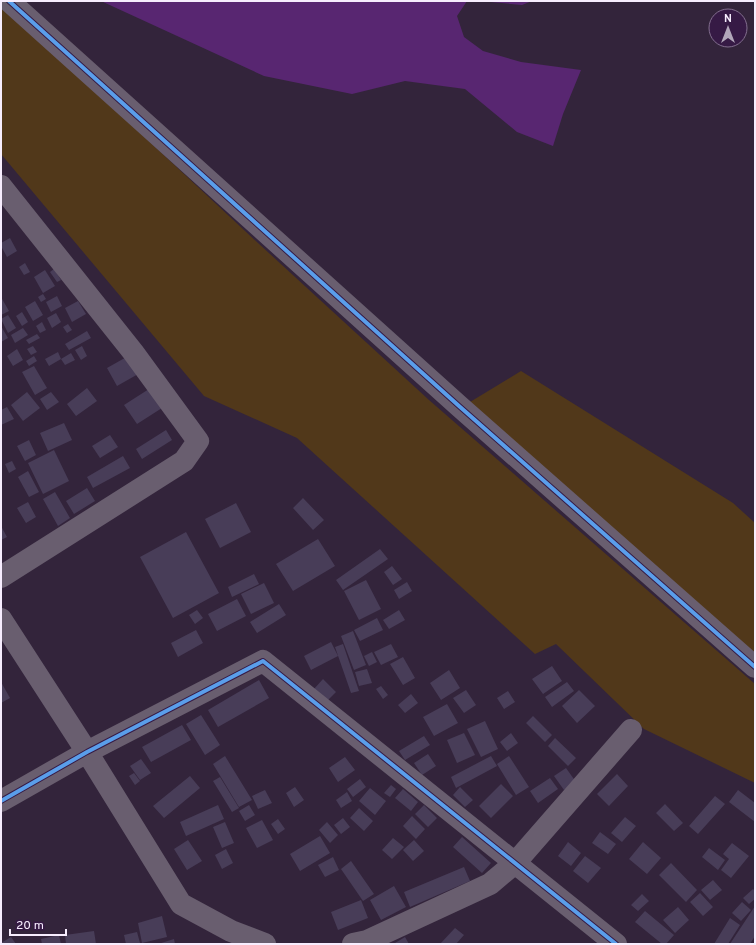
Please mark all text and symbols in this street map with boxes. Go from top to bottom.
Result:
north arrow [708,8,748,48]
text: N [724,12,732,26]
scale bar [10,911,66,937]
text: 20 m [16,918,44,934]

